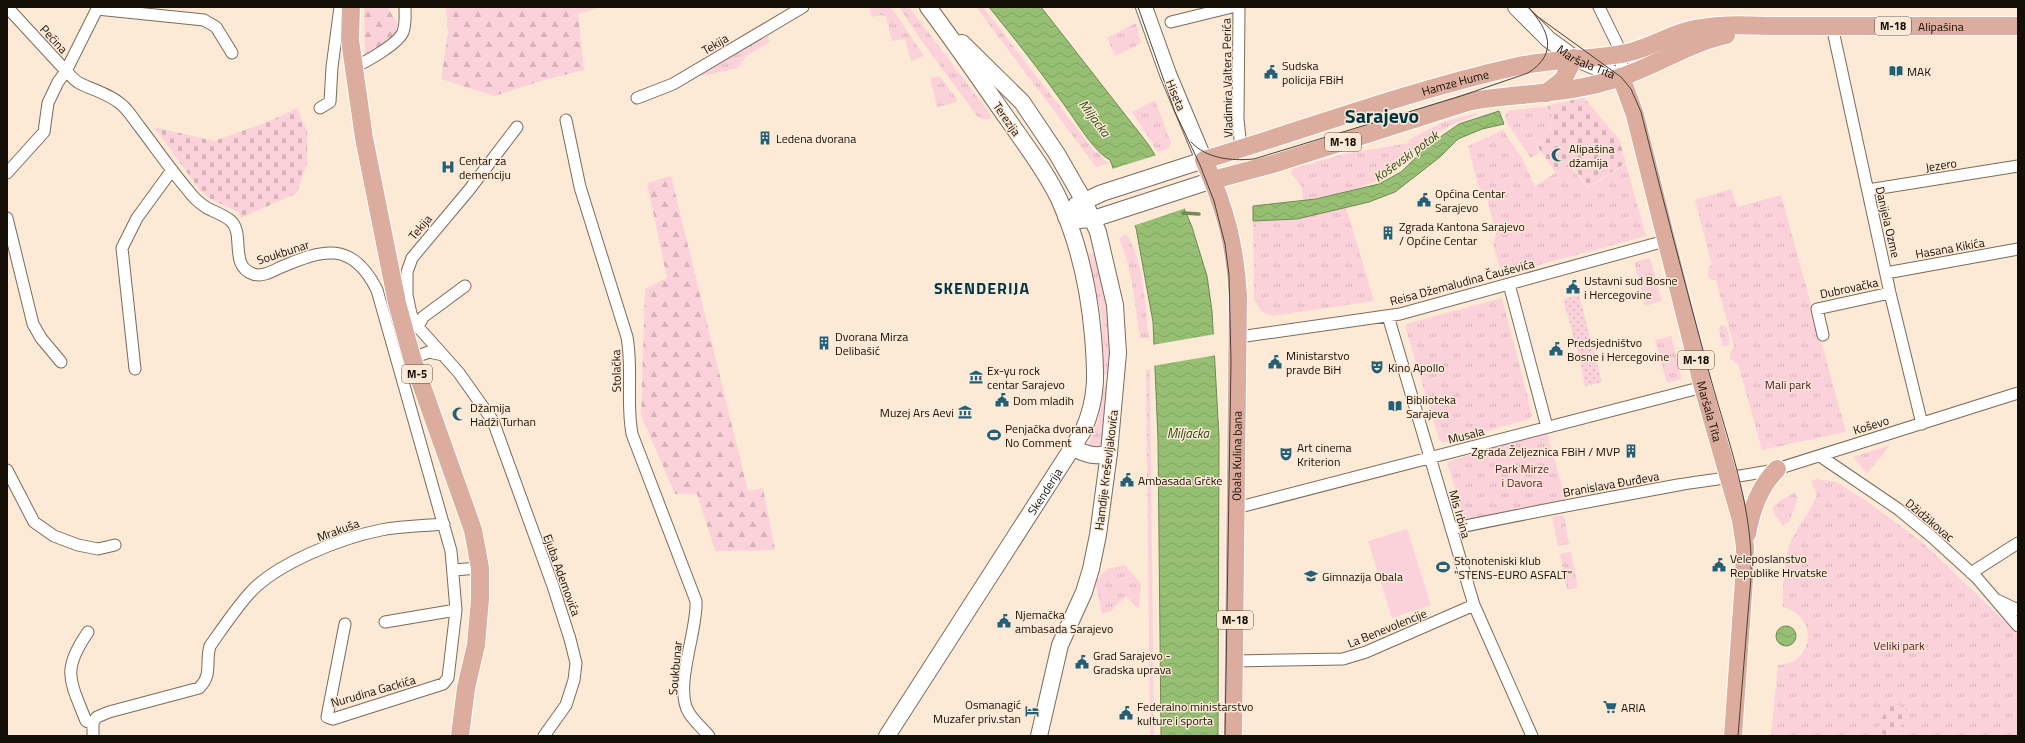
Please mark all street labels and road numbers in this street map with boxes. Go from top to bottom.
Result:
road number: M-18 [1875,17,1911,35]
street label: Alipašina [1918,17,1964,36]
street label: Vladimira Valtera Perića [1216,18,1238,138]
street label: Pećina [36,20,72,58]
street label: Tekija [698,29,732,59]
street label: Maršala Tita [1553,39,1618,83]
street label: Hamze Hume [1419,64,1491,100]
street label: Hiseta [1161,76,1191,114]
street label: Terezija [988,98,1026,140]
road number: M-18 [1325,133,1361,151]
street label: Jezero [1924,153,1958,177]
street label: Danijela Ozme [1871,185,1905,259]
street label: Tekija [404,210,436,244]
street label: Hasana Kikića [1914,233,1986,263]
street label: Soukbunar [254,235,312,269]
street label: Reisa Džemaludina Čauševića [1388,254,1536,310]
street label: Dubrovačka [1818,273,1880,303]
street label: Stolačka [606,349,626,393]
road number: M-18 [1678,351,1714,369]
road number: M-5 [402,365,432,383]
street label: Maršala Tita [1692,379,1728,444]
street label: Hamdije Kreševljakovića [1089,409,1123,531]
street label: Obala Kulina bana [1226,411,1246,501]
street label: Koševo [1851,411,1891,439]
street label: Musala [1446,421,1486,449]
street label: Skenderija [1022,464,1067,518]
street label: Branislava Đurđeva [1561,466,1661,502]
street label: Mis Irbina [1444,488,1476,540]
street label: Džidžikovac [1901,494,1959,546]
street label: Mrakuša [314,514,362,546]
street label: Ejuba Ademovića [538,531,586,619]
street label: La Benevolencije [1344,603,1430,653]
road number: M-18 [1217,611,1253,629]
street label: Soukbunar [663,640,687,696]
street label: Nurudina Gackića [328,670,418,712]

